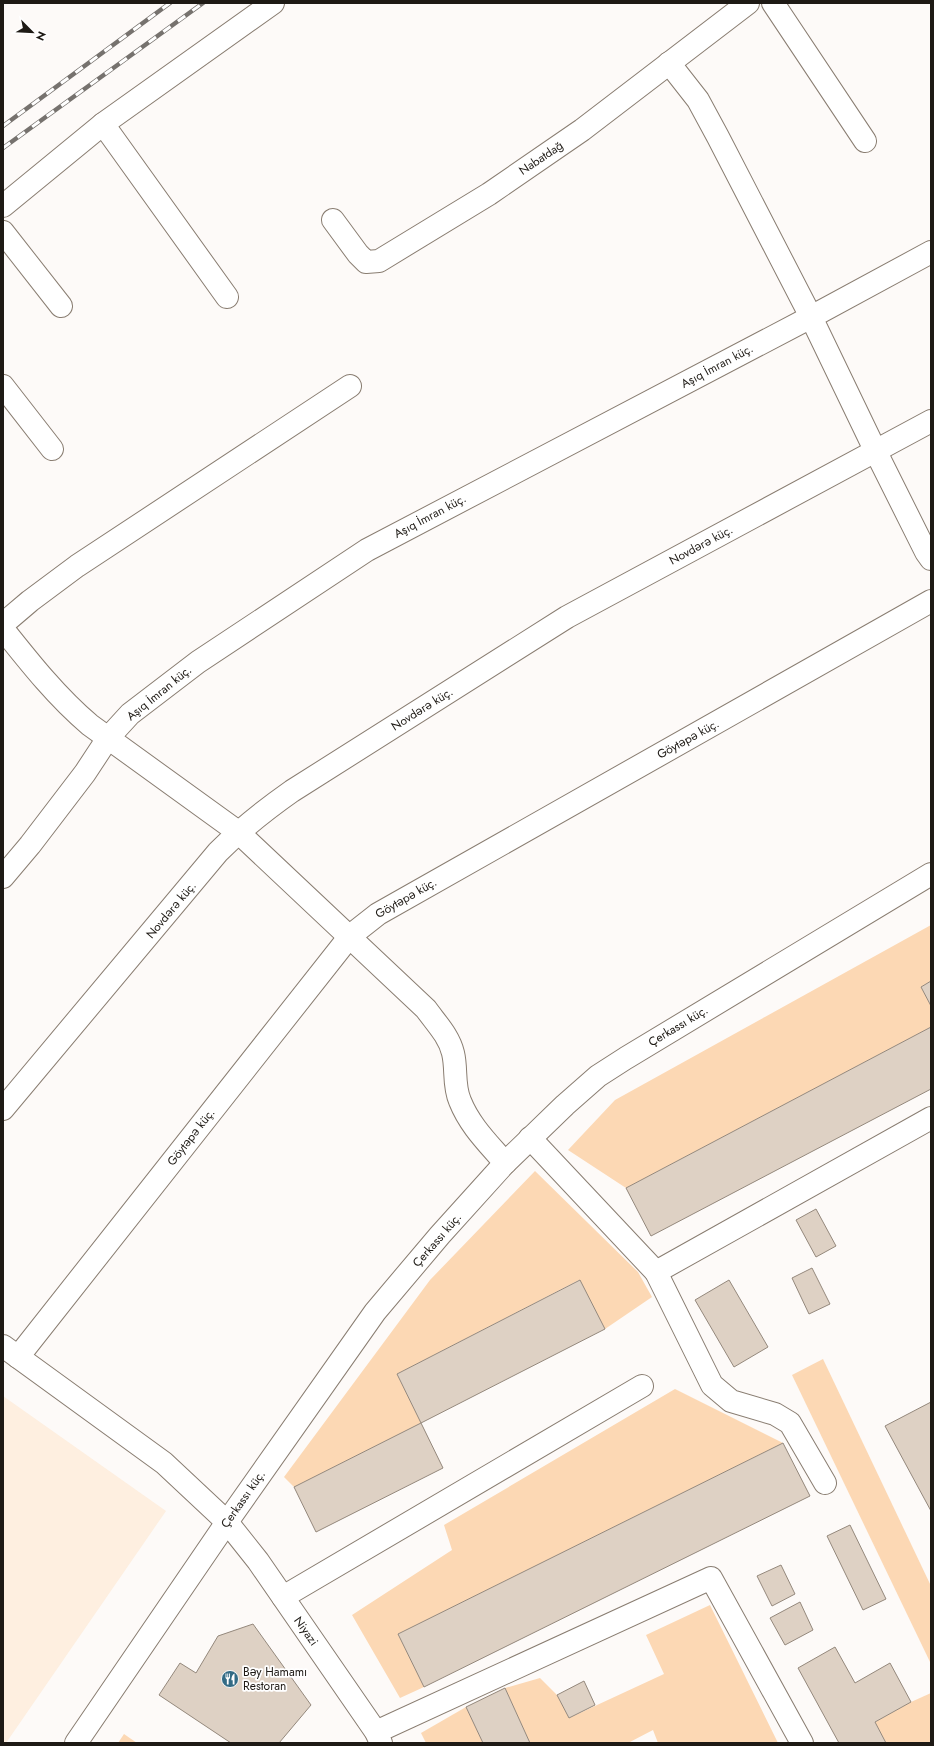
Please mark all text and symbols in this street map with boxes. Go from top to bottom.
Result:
north arrow [12,12,52,52]
text: N [32,29,50,43]
street label: Nabatdağ [515,137,567,179]
street label: Aşıq İmran küç. [678,339,756,393]
street label: Aşıq İmran küç. [391,489,469,543]
street label: Novdərə küç. [666,521,736,569]
street label: Aşıq İmran küç. [123,661,195,725]
street label: Novdərə küç. [388,683,456,735]
street label: Göytəpə küç. [654,715,722,763]
street label: Göytəpə küç. [372,873,440,923]
street label: Novdərə küç. [142,877,200,943]
street label: Çerkassı küç. [645,1001,711,1051]
street label: Göytəpə küç. [163,1104,219,1170]
street label: Çerkassı küç. [408,1209,466,1271]
street label: Çerkassı küç. [216,1466,270,1532]
street label: Niyazi [289,1613,323,1649]
place label: Bәy Hamamı Restoran [243,1663,307,1695]
restaurant icon: Bәy Hamamı Restoran [220,1669,240,1689]

